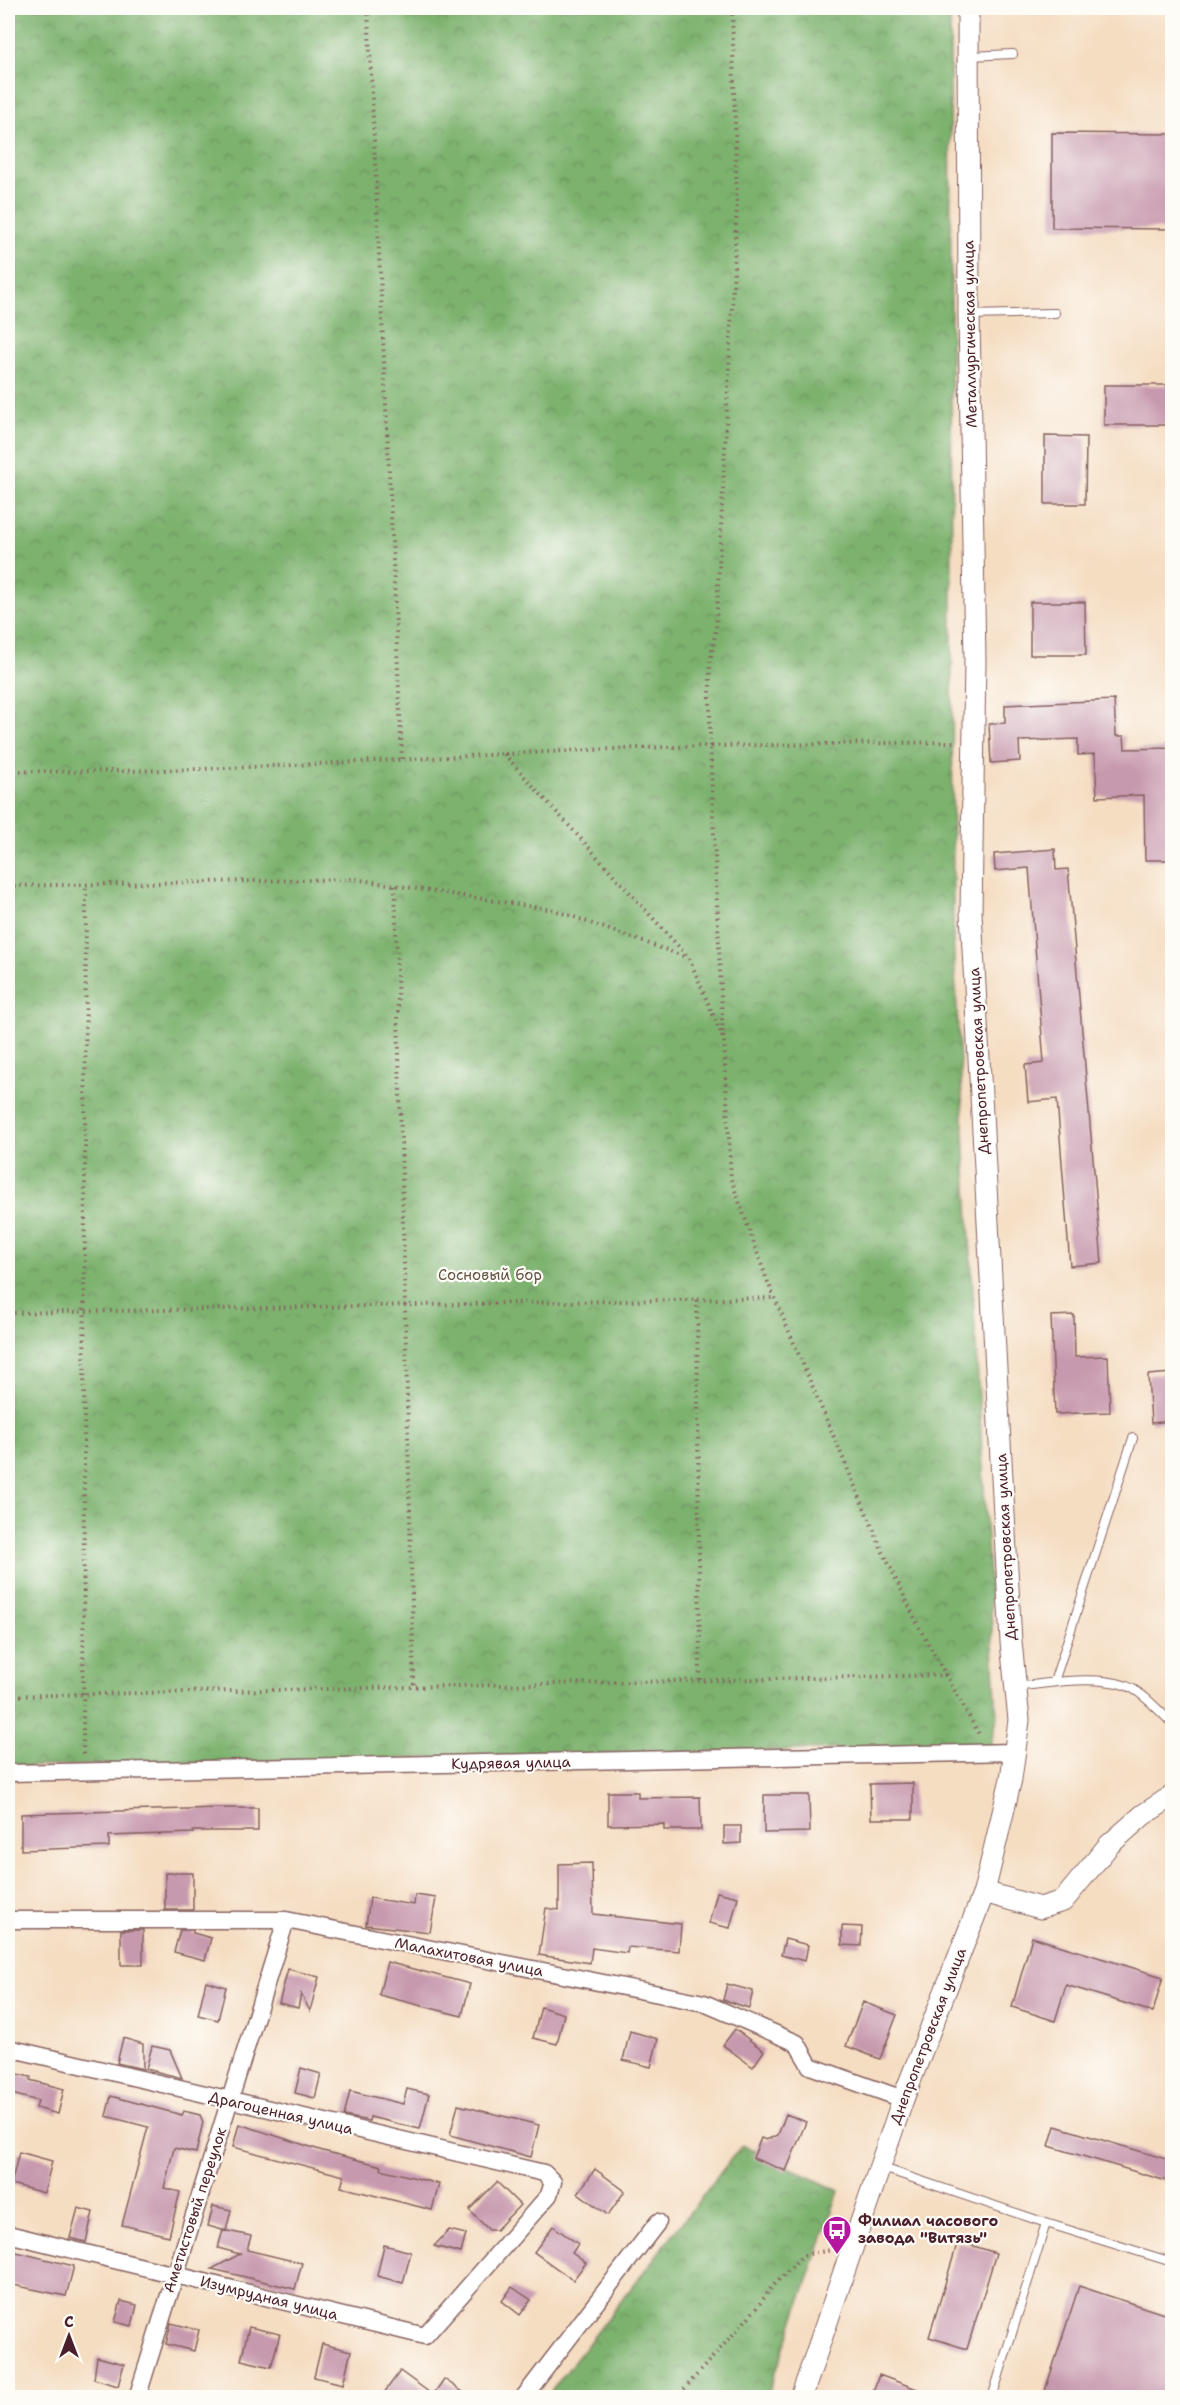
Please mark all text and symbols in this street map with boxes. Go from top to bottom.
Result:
street label: Металлургическая улица [958,239,982,428]
street label: Днепропетровская улица [964,966,994,1155]
park label: Сосновый бор [438,1265,542,1285]
street label: Днепропетровская улица [991,1452,1021,1641]
street label: Кудрявая улица [451,1752,572,1774]
street label: Малахитовая улица [393,1933,546,1981]
street label: Днепропетровская улица [885,1944,971,2127]
street label: Драгоценная улица [207,2087,356,2139]
street label: Аметистовый переулок [159,2125,231,2295]
place label: Филиал часового завода "Витязь" [858,2211,998,2248]
bus stop icon: Филиал часового завода "Витязь" [821,2214,853,2256]
street label: Изумрудная улица [198,2271,341,2325]
north arrow [39,2306,99,2366]
text: С [64,2311,74,2332]

